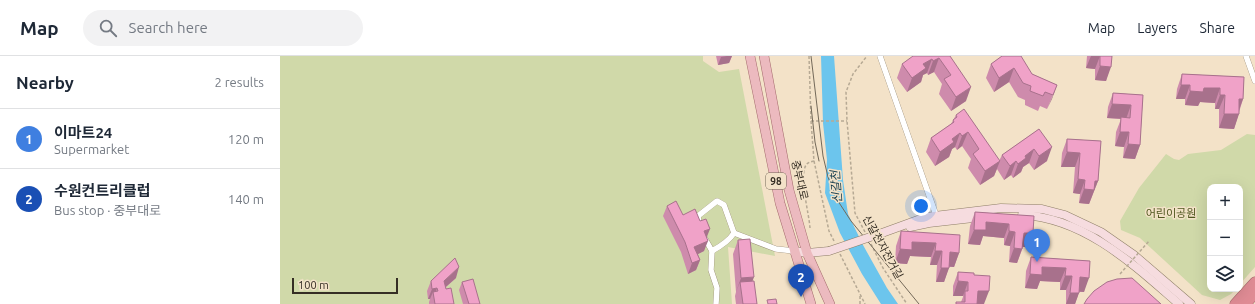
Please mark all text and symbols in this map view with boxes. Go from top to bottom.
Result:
search box [83,10,363,46]
text: Map [20,17,59,39]
icon: search [97,17,119,39]
text: Search here [129,19,208,36]
text: Map [1088,20,1115,36]
text: Layers [1137,20,1177,36]
text: Share [1199,20,1235,36]
text: Nearby [16,73,74,92]
text: 2 results [214,75,264,89]
text: 이마트24 [54,124,112,141]
text: 1 [25,132,33,146]
text: 120 m [228,132,264,146]
text: Supermarket [54,142,129,156]
street label: 중부대로 [790,159,810,201]
water label: 신갈천 [828,168,844,204]
road number: 98 [766,173,786,189]
text: 수원컨트리클럽 [54,182,151,199]
map controls [1207,184,1243,292]
button: + [1207,184,1243,220]
text: 2 [25,192,33,206]
text: 140 m [228,192,264,206]
your location [911,196,931,216]
text: Bus stop · 중부대로 [54,203,161,217]
park label: 어린이공원 [1146,207,1196,219]
street label: 신갈천자전거길 [861,213,905,281]
button: − [1207,220,1243,256]
pin: 1 [1024,229,1050,262]
button: layers [1207,256,1243,292]
pin: 2 [788,264,814,297]
scale bar [292,276,398,295]
text: 100 m [298,279,329,291]

